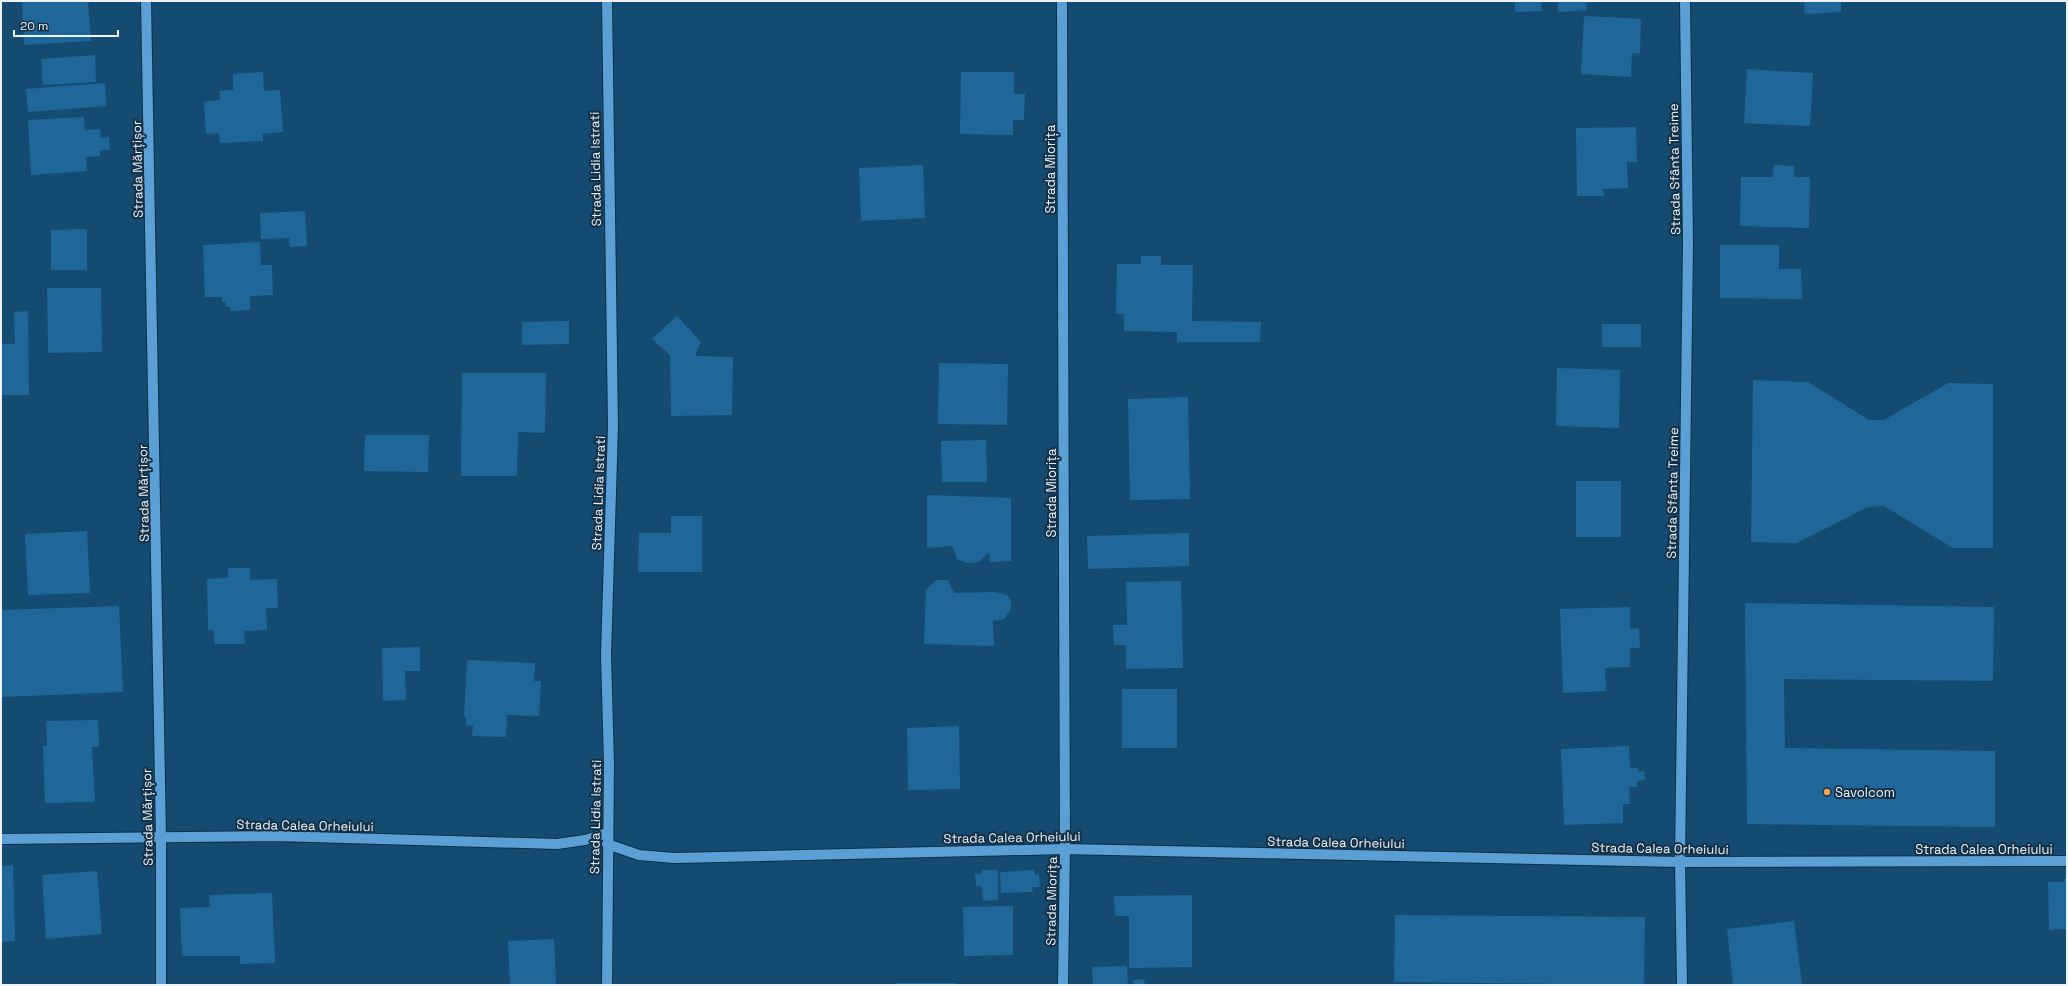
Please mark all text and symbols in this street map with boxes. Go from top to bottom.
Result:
scale bar [14,12,118,38]
text: 20 m [20,18,48,34]
street label: Strada Sfânta Treime [1665,103,1684,235]
street label: Strada Lidia Istrati [586,112,605,226]
street label: Strada Mărțișor [128,120,147,218]
street label: Strada Miorița [1042,124,1059,214]
street label: Strada Sfânta Treime [1663,427,1682,559]
street label: Strada Lidia Istrati [588,435,609,551]
street label: Strada Mărțișor [134,444,153,542]
street label: Strada Miorița [1043,448,1060,538]
street label: Strada Lidia Istrati [586,760,605,874]
street label: Strada Mărțișor [138,768,157,866]
place label: Savolcom [1835,784,1895,801]
marker: Savolcom [1822,787,1832,797]
street label: Strada Calea Orheiului [236,816,374,835]
street label: Strada Calea Orheiului [943,828,1081,847]
street label: Strada Calea Orheiului [1267,833,1405,852]
street label: Strada Calea Orheiului [1591,839,1729,858]
street label: Strada Calea Orheiului [1915,841,2053,858]
street label: Strada Miorița [1042,856,1061,946]

